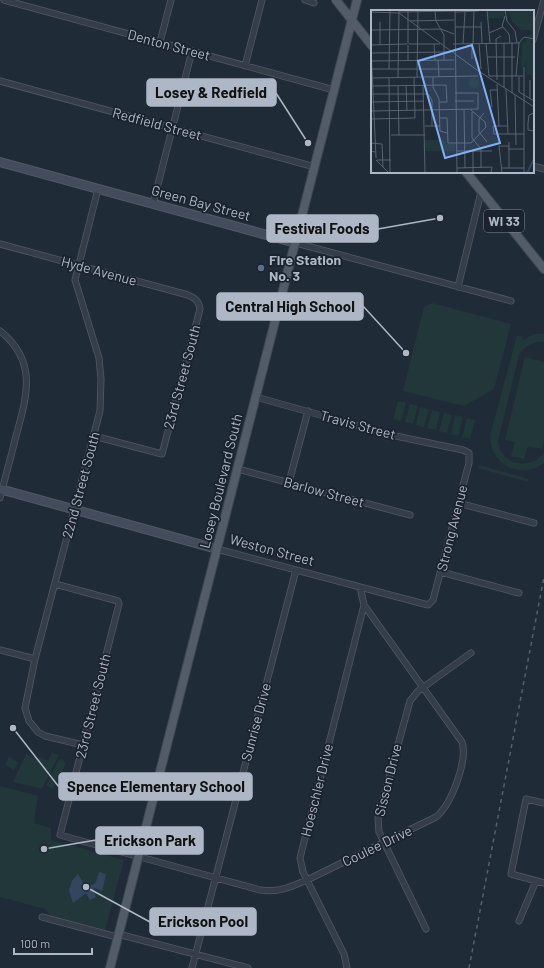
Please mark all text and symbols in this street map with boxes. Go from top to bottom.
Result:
inset map [371,10,534,173]
street label: Denton Street [126,25,212,64]
callout: Losey & Redfield [147,79,276,106]
text: Losey & Redfield [155,83,267,101]
street label: Redfield Street [111,103,204,144]
street label: Green Bay Street [150,181,253,224]
road number: WI 33 [484,210,524,232]
callout: Festival Foods [267,215,378,242]
text: Festival Foods [275,219,370,237]
place label: Fire Station No. 3 [269,251,341,284]
street label: Hyde Avenue [59,252,139,289]
marker: Fire Station No. 3 [256,263,266,273]
callout: Central High School [217,293,363,320]
text: Central High School [225,297,355,315]
street label: 23rd Street South [159,323,204,431]
street label: Travis Street [319,406,398,443]
street label: Losey Boulevard South [196,412,245,550]
street label: 22nd Street South [58,430,103,540]
street label: Barlow Street [282,473,366,510]
street label: Strong Avenue [433,483,470,573]
street label: Weston Street [228,530,316,569]
street label: 23rd Street South [71,652,114,760]
street label: Sunrise Drive [237,681,274,763]
street label: Hoeschler Drive [297,742,336,838]
street label: Sisson Drive [370,742,405,818]
callout: Spence Elementary School [59,773,252,800]
text: Spence Elementary School [67,777,245,795]
street label: Coulee Drive [339,821,415,870]
callout: Erickson Park [96,827,203,854]
text: Erickson Park [104,831,196,849]
callout: Erickson Pool [150,908,256,935]
text: Erickson Pool [158,912,248,930]
scale bar [14,930,92,956]
text: 100 m [20,936,50,950]

